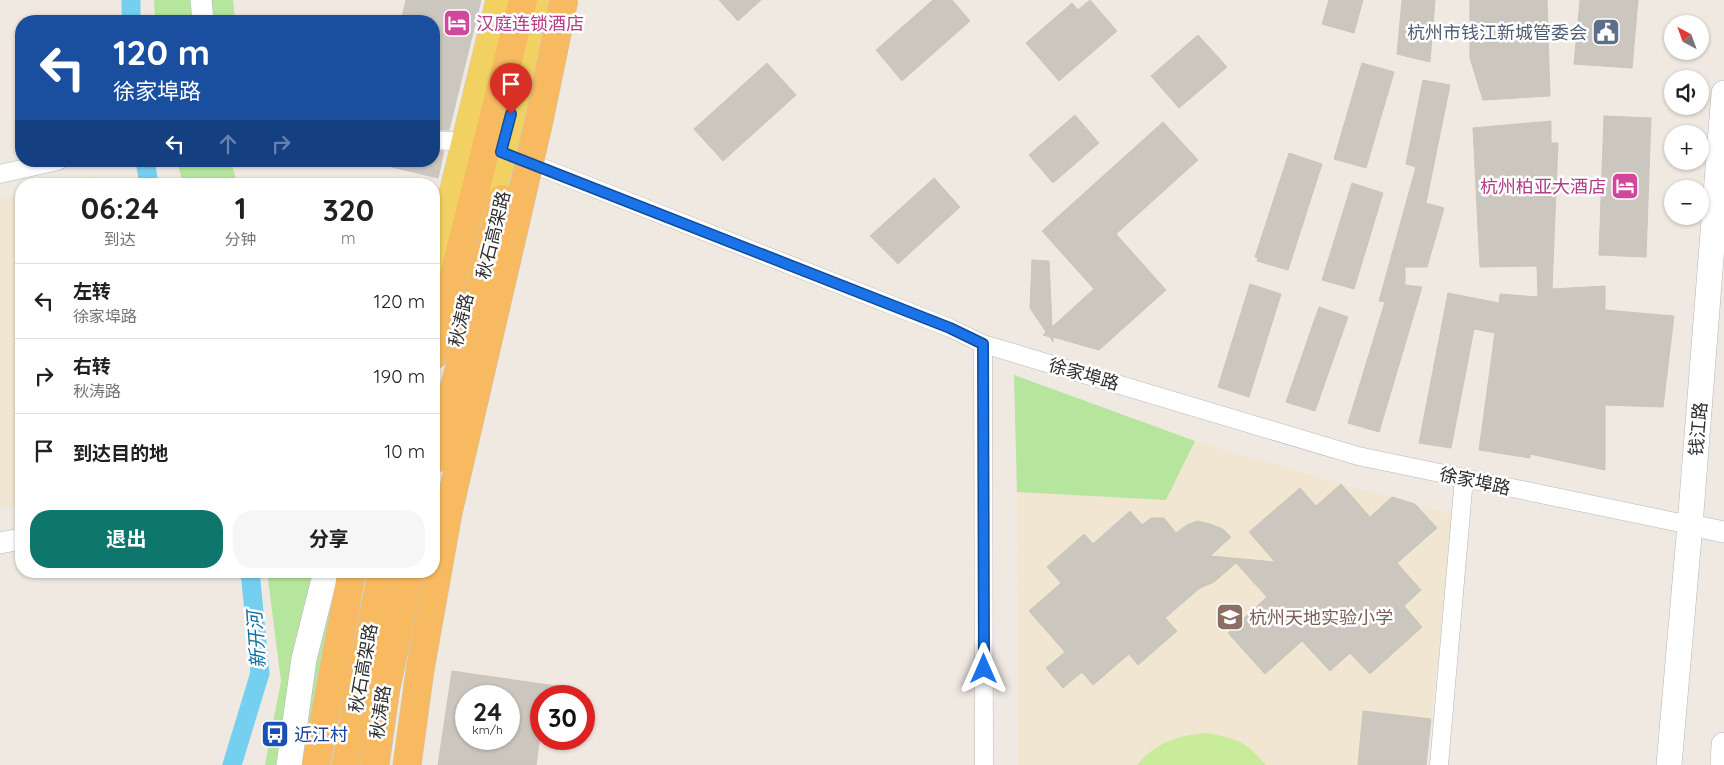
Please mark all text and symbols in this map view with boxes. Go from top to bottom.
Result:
hotel icon: 汉庭连锁酒店 [442,8,472,38]
place label: 汉庭连锁酒店 [476,12,584,35]
north arrow [1664,15,1709,60]
map controls [1664,15,1709,225]
public building icon: 杭州市钱江新城管委会 [1591,17,1621,47]
place label: 杭州市钱江新城管委会 [1407,21,1587,44]
text: 120 m [113,30,210,74]
icon: left [30,35,95,100]
pin [490,63,532,114]
icon: arrive [497,70,525,98]
button: sound [1664,70,1709,115]
text: 徐家埠路 [113,77,201,105]
button: + [1664,125,1709,170]
icon: left [161,130,189,158]
icon: ahead [214,130,242,158]
icon: right [267,130,295,158]
hotel icon: 杭州柏亚大酒店 [1610,171,1640,201]
place label: 杭州柏亚大酒店 [1480,175,1606,198]
button: − [1664,180,1709,225]
text: 06:24 [81,189,159,227]
text: 1 [235,189,246,227]
street label: 秋石高架路 [471,189,515,281]
text: 320 [323,191,374,229]
text: m [341,228,356,248]
text: 到达 [104,229,136,249]
text: 分钟 [225,229,257,249]
text: 左转 [73,279,111,303]
icon: left [30,287,58,315]
text: 120 m [374,289,425,313]
street label: 秋涛路 [444,291,478,349]
text: 徐家埠路 [73,306,137,326]
street label: 徐家埠路 [1046,353,1122,395]
text: 右转 [73,354,111,378]
icon: right [30,362,58,390]
text: 190 m [374,364,425,388]
text: 秋涛路 [73,381,121,401]
street label: 钱江路 [1684,401,1712,457]
icon: arrive [30,437,58,465]
text: 10 m [384,439,425,463]
text: 到达目的地 [73,441,168,465]
street label: 徐家埠路 [1437,462,1513,500]
button: 退出 [30,510,223,568]
button: 分享 [233,510,425,568]
school or university icon: 杭州天地实验小学 [1215,602,1245,632]
place label: 杭州天地实验小学 [1249,606,1393,629]
water label: 新开河 [242,607,270,669]
street label: 秋石高架路 [344,622,382,714]
position arrow [957,642,1009,694]
street label: 秋涛路 [365,684,395,740]
speed limit sign: 30 [530,685,595,750]
text: 24 [473,696,502,727]
bus stop icon: 近江村 [260,719,290,749]
text: km/h [472,722,503,737]
place label: 近江村 [294,723,348,746]

